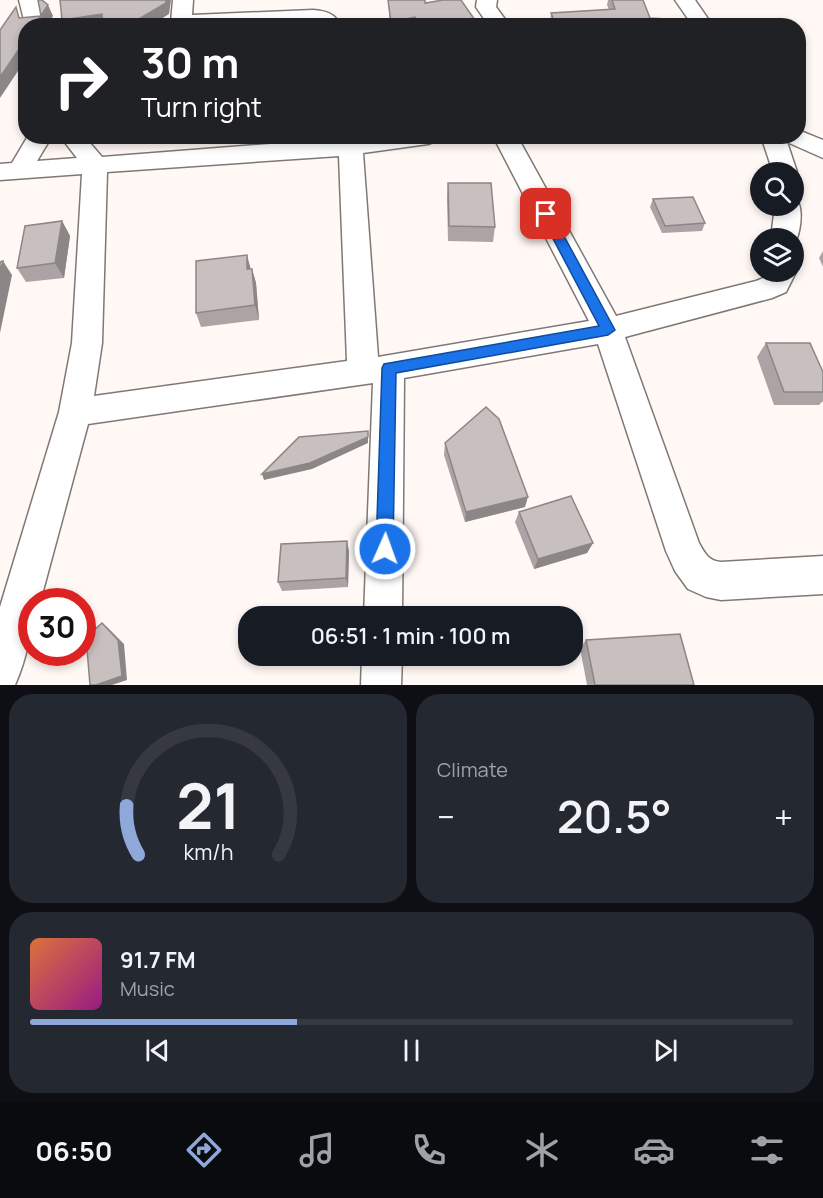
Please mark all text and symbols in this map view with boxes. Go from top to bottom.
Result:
text: 30 m [141,33,239,91]
icon: right [42,42,120,120]
text: Turn right [141,88,262,125]
map controls [750,162,804,282]
button: search [750,162,804,216]
pin [520,188,571,239]
icon: arrive [529,197,562,230]
button: layers [750,228,804,282]
position arrow [353,517,417,581]
speed limit sign: 30 [18,588,96,666]
text: 06:51 · 1 min · 100 m [311,621,510,651]
text: Climate [437,756,508,783]
text: 21 [176,762,240,848]
text: 20.5° [557,785,672,847]
text: − [437,794,455,839]
text: + [774,794,793,839]
text: km/h [183,838,233,867]
text: 91.7 FM [120,945,196,975]
text: Music [120,975,175,1002]
icon: previous [141,1034,174,1067]
icon: pause [395,1034,428,1067]
icon: next [649,1034,682,1067]
icon: directions [183,1129,225,1171]
icon: music [296,1129,338,1171]
icon: phone [408,1129,450,1171]
icon: climate [521,1129,563,1171]
icon: car [633,1129,675,1171]
icon: filters [746,1129,788,1171]
text: 06:50 [35,1132,113,1169]

